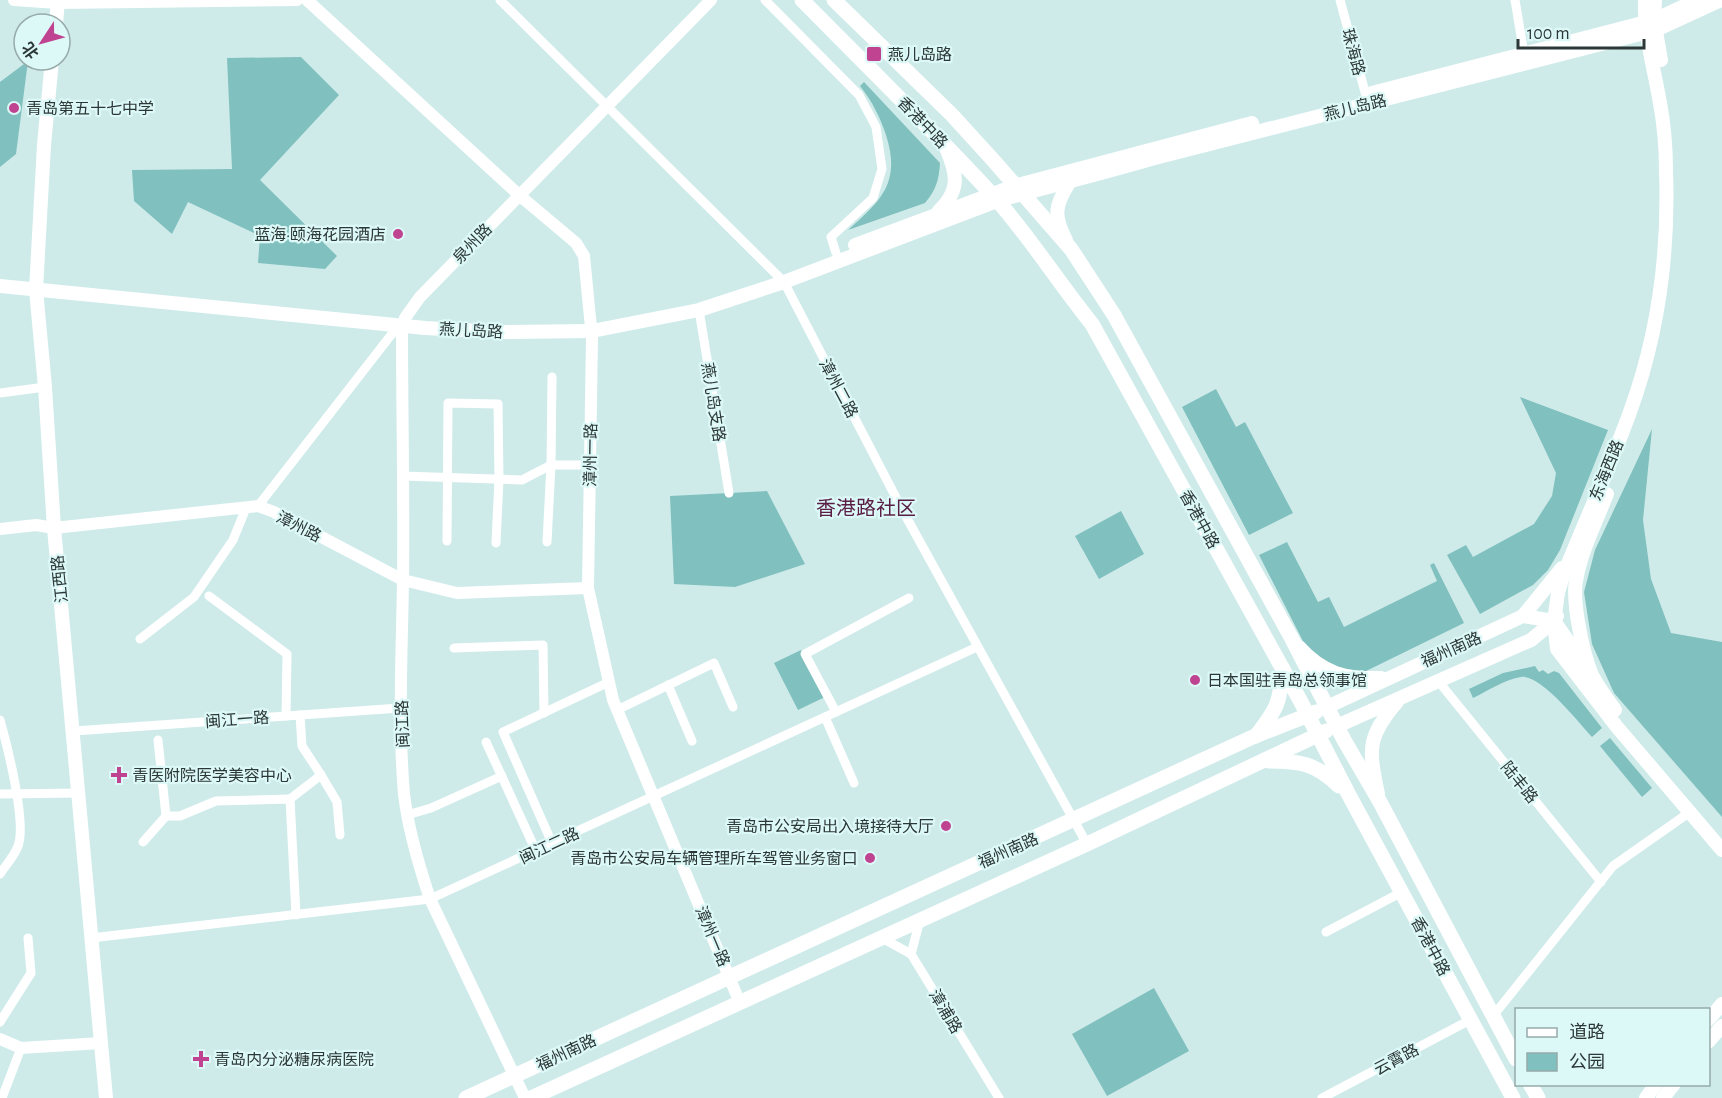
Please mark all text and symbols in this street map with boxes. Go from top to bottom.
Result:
north arrow [12,12,72,72]
scale bar [1518,12,1644,50]
text: 100 m [1527,25,1570,43]
street label: 珠海路 [1339,27,1368,78]
text: 北 [19,39,42,62]
marker: 燕儿岛路 [865,45,883,63]
place label: 燕儿岛路 [888,46,952,63]
street label: 燕儿岛路 [1322,91,1388,123]
street label: 香港中路 [894,93,951,151]
place label: 青岛第五十七中学 [26,100,154,117]
marker: 青岛第五十七中学 [7,101,21,115]
street label: 泉州路 [450,220,495,267]
place label: 蓝海·颐海花园酒店 [254,226,386,243]
marker: 蓝海·颐海花园酒店 [391,227,405,241]
street label: 燕儿岛路 [439,320,503,341]
street label: 漳州二路 [816,356,861,420]
street label: 燕儿岛支路 [699,361,728,443]
street label: 漳州一路 [581,423,600,487]
street label: 东海西路 [1587,437,1626,503]
street label: 香港中路 [1177,487,1223,551]
district label: 香港路社区 [816,498,916,519]
street label: 漳州路 [274,508,324,545]
street label: 江西路 [49,554,70,604]
street label: 福州南路 [1419,629,1484,670]
place label: 日本国驻青岛总领事馆 [1207,672,1367,689]
marker: 日本国驻青岛总领事馆 [1188,673,1202,687]
street label: 闽江路 [393,700,412,748]
street label: 闽江一路 [205,709,270,730]
street label: 陆丰路 [1498,758,1541,806]
marker: 青医附院医学美容中心 [110,766,128,784]
place label: 青医附院医学美容中心 [132,767,292,784]
place label: 青岛市公安局出入境接待大厅 [726,818,934,835]
marker: 青岛市公安局出入境接待大厅 [939,819,953,833]
street label: 闽江二路 [517,824,582,867]
street label: 福州南路 [976,830,1041,871]
place label: 青岛市公安局车辆管理所车驾管业务窗口 [570,850,858,867]
marker: 青岛市公安局车辆管理所车驾管业务窗口 [863,851,877,865]
street label: 漳州一路 [692,903,733,969]
street label: 香港中路 [1408,914,1453,978]
street label: 漳浦路 [926,986,965,1036]
legend [1515,1008,1710,1086]
text: 道路 [1569,1022,1605,1042]
street label: 福州南路 [534,1031,599,1074]
street label: 云霄路 [1371,1041,1421,1078]
marker: 青岛内分泌糖尿病医院 [192,1050,210,1068]
place label: 青岛内分泌糖尿病医院 [214,1051,374,1068]
text: 公园 [1569,1053,1605,1072]

